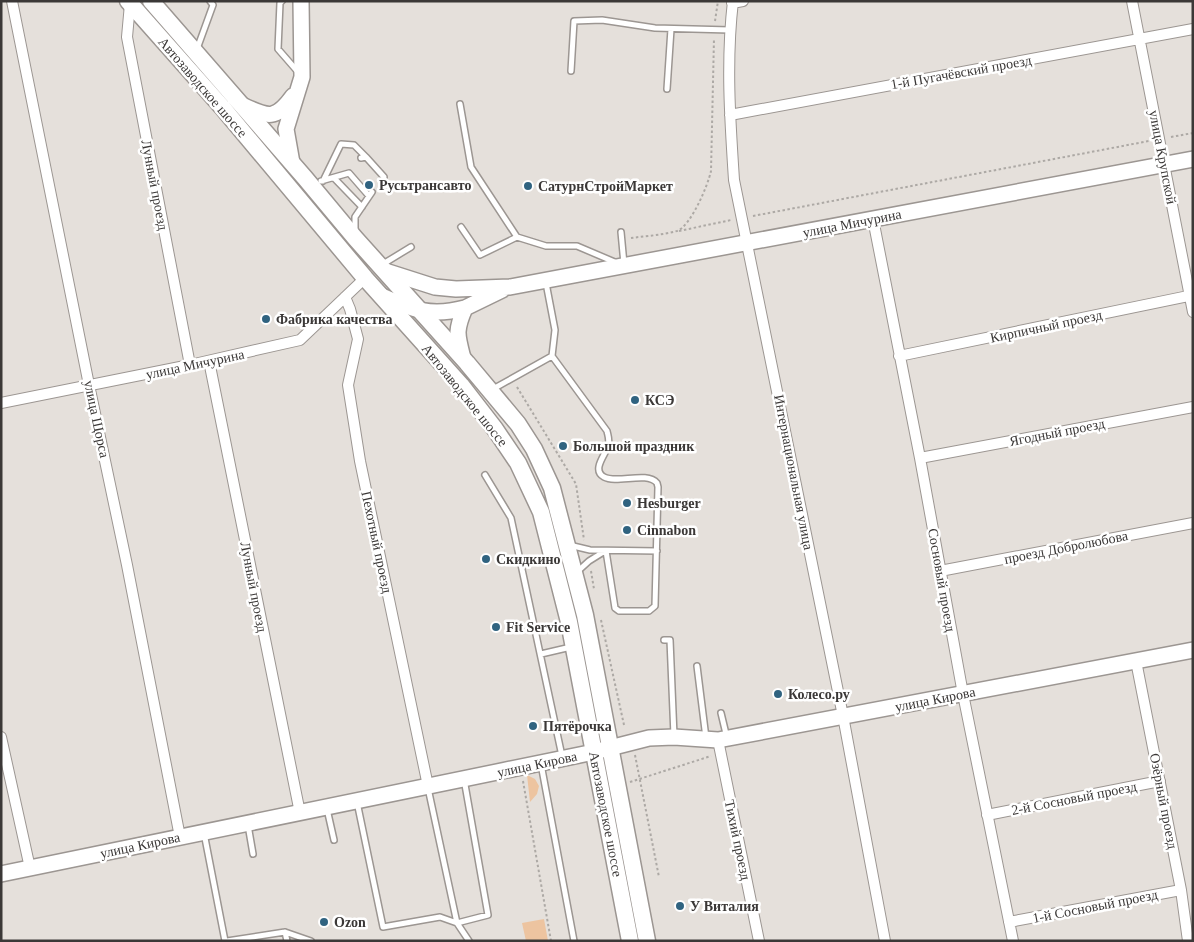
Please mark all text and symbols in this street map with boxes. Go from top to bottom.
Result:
street label: Автозаводское шоссе [155,34,250,140]
street label: 1-й Пугачёвский проезд [889,53,1033,92]
street label: улица Крупской [1146,109,1179,206]
street label: Лунный проезд [138,139,171,232]
place label: Русьтрансавто [379,178,471,193]
marker: Русьтрансавто [363,179,375,191]
place label: СатурнСтройМаркет [538,179,673,194]
marker: СатурнСтройМаркет [522,180,534,192]
street label: улица Мичурина [801,206,904,240]
street label: Кирпичный проезд [989,307,1104,346]
place label: Фабрика качества [276,312,392,327]
marker: Фабрика качества [260,313,272,325]
street label: Автозаводское шоссе [419,341,511,450]
street label: улица Мичурина [145,347,246,382]
street label: улица Щорса [81,379,112,460]
place label: КСЭ [645,393,674,408]
street label: Интернациональная улица [771,393,816,552]
marker: КСЭ [629,394,641,406]
street label: Ягодный проезд [1008,416,1106,449]
place label: Большой праздник [573,439,695,454]
marker: Большой праздник [557,440,569,452]
street label: Пехотный проезд [358,490,395,594]
place label: Hesburger [637,496,701,511]
marker: Hesburger [621,497,633,509]
place label: Cinnabon [637,523,696,538]
marker: Cinnabon [621,524,633,536]
street label: Сосновый проезд [925,527,958,633]
street label: проезд Добролюбова [1003,528,1130,567]
street label: Лунный проезд [237,541,270,634]
place label: Скидкино [496,552,561,567]
marker: Скидкино [480,553,492,565]
place label: Fit Service [506,620,570,635]
marker: Fit Service [490,621,502,633]
street label: улица Кирова [894,684,977,715]
place label: Колесо.ру [788,687,850,702]
marker: Колесо.ру [772,688,784,700]
place label: Пятёрочка [543,719,612,734]
marker: Пятёрочка [527,720,539,732]
street label: улица Кирова [496,749,579,780]
street label: Автозаводское шоссе [586,750,625,878]
street label: Озёрный проезд [1147,752,1180,850]
street label: 2-й Сосновый проезд [1010,779,1138,818]
street label: Тихий проезд [722,799,753,882]
street label: улица Кирова [99,830,182,861]
street label: 1-й Сосновый проезд [1031,887,1159,926]
place label: У Виталия [690,899,759,914]
marker: У Виталия [674,900,686,912]
place label: Ozon [334,915,366,930]
marker: Ozon [318,916,330,928]

